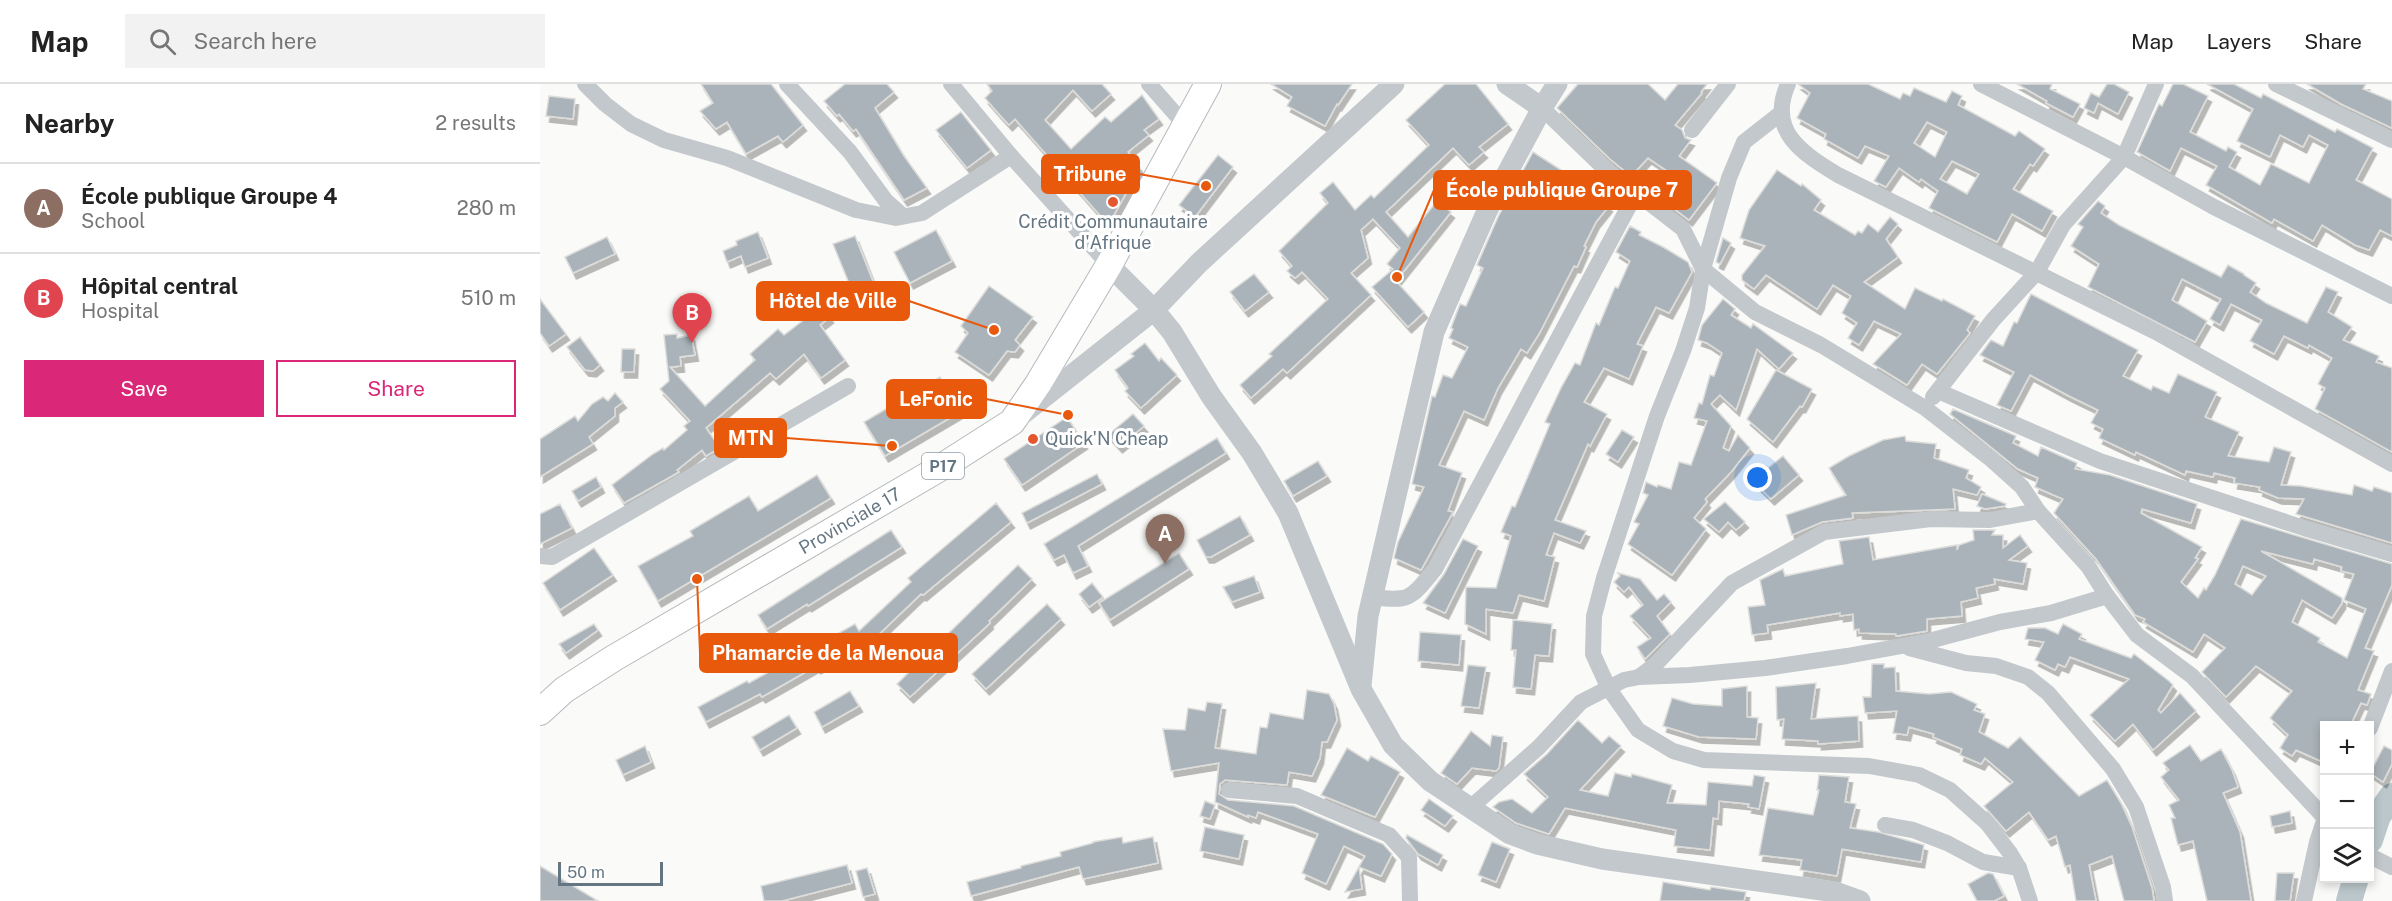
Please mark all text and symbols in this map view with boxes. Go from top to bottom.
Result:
search box [125,14,545,68]
text: Map [30,25,89,58]
icon: search [146,25,179,58]
text: Search here [194,28,317,54]
text: Map [2131,29,2174,54]
text: Layers [2207,29,2271,54]
text: Share [2304,29,2362,54]
text: Nearby [24,108,114,139]
text: 2 results [435,111,516,135]
callout: Tribune [1042,155,1139,193]
text: Tribune [1053,162,1127,186]
callout: École publique Groupe 7 [1434,171,1691,209]
text: École publique Groupe 7 [1446,177,1678,202]
text: École publique Groupe 4 [81,183,337,209]
marker: Crédit Communautaire d'Afrique [1106,195,1120,209]
text: A [36,196,51,220]
text: 280 m [457,196,516,220]
text: School [81,209,145,233]
place label: Crédit Communautaire d'Afrique [1018,211,1208,253]
text: Hôpital central [81,273,238,299]
callout: Hôtel de Ville [757,282,909,320]
text: B [37,286,50,310]
text: 510 m [461,286,516,310]
text: Hôtel de Ville [769,289,897,313]
pin: B [672,294,712,343]
text: Hospital [81,299,159,323]
button: Save [24,360,264,417]
button: Share [276,360,516,417]
callout: LeFonic [887,380,986,418]
text: LeFonic [899,387,973,411]
callout: MTN [715,419,786,457]
text: MTN [728,426,774,450]
place label: Quick'N Cheap [1045,428,1168,449]
marker: Quick'N Cheap [1026,432,1040,446]
road number: P17 [922,453,964,479]
your location [1743,463,1772,492]
street label: Provinciale 17 [795,483,904,558]
pin: A [1146,514,1184,564]
callout: Phamarcie de la Menoua [700,634,957,672]
text: Phamarcie de la Menoua [712,641,944,665]
map controls [2320,721,2374,883]
button: + [2320,721,2374,775]
button: − [2320,775,2374,829]
button: layers [2320,829,2374,883]
scale bar [558,859,663,886]
text: 50 m [567,863,605,882]

